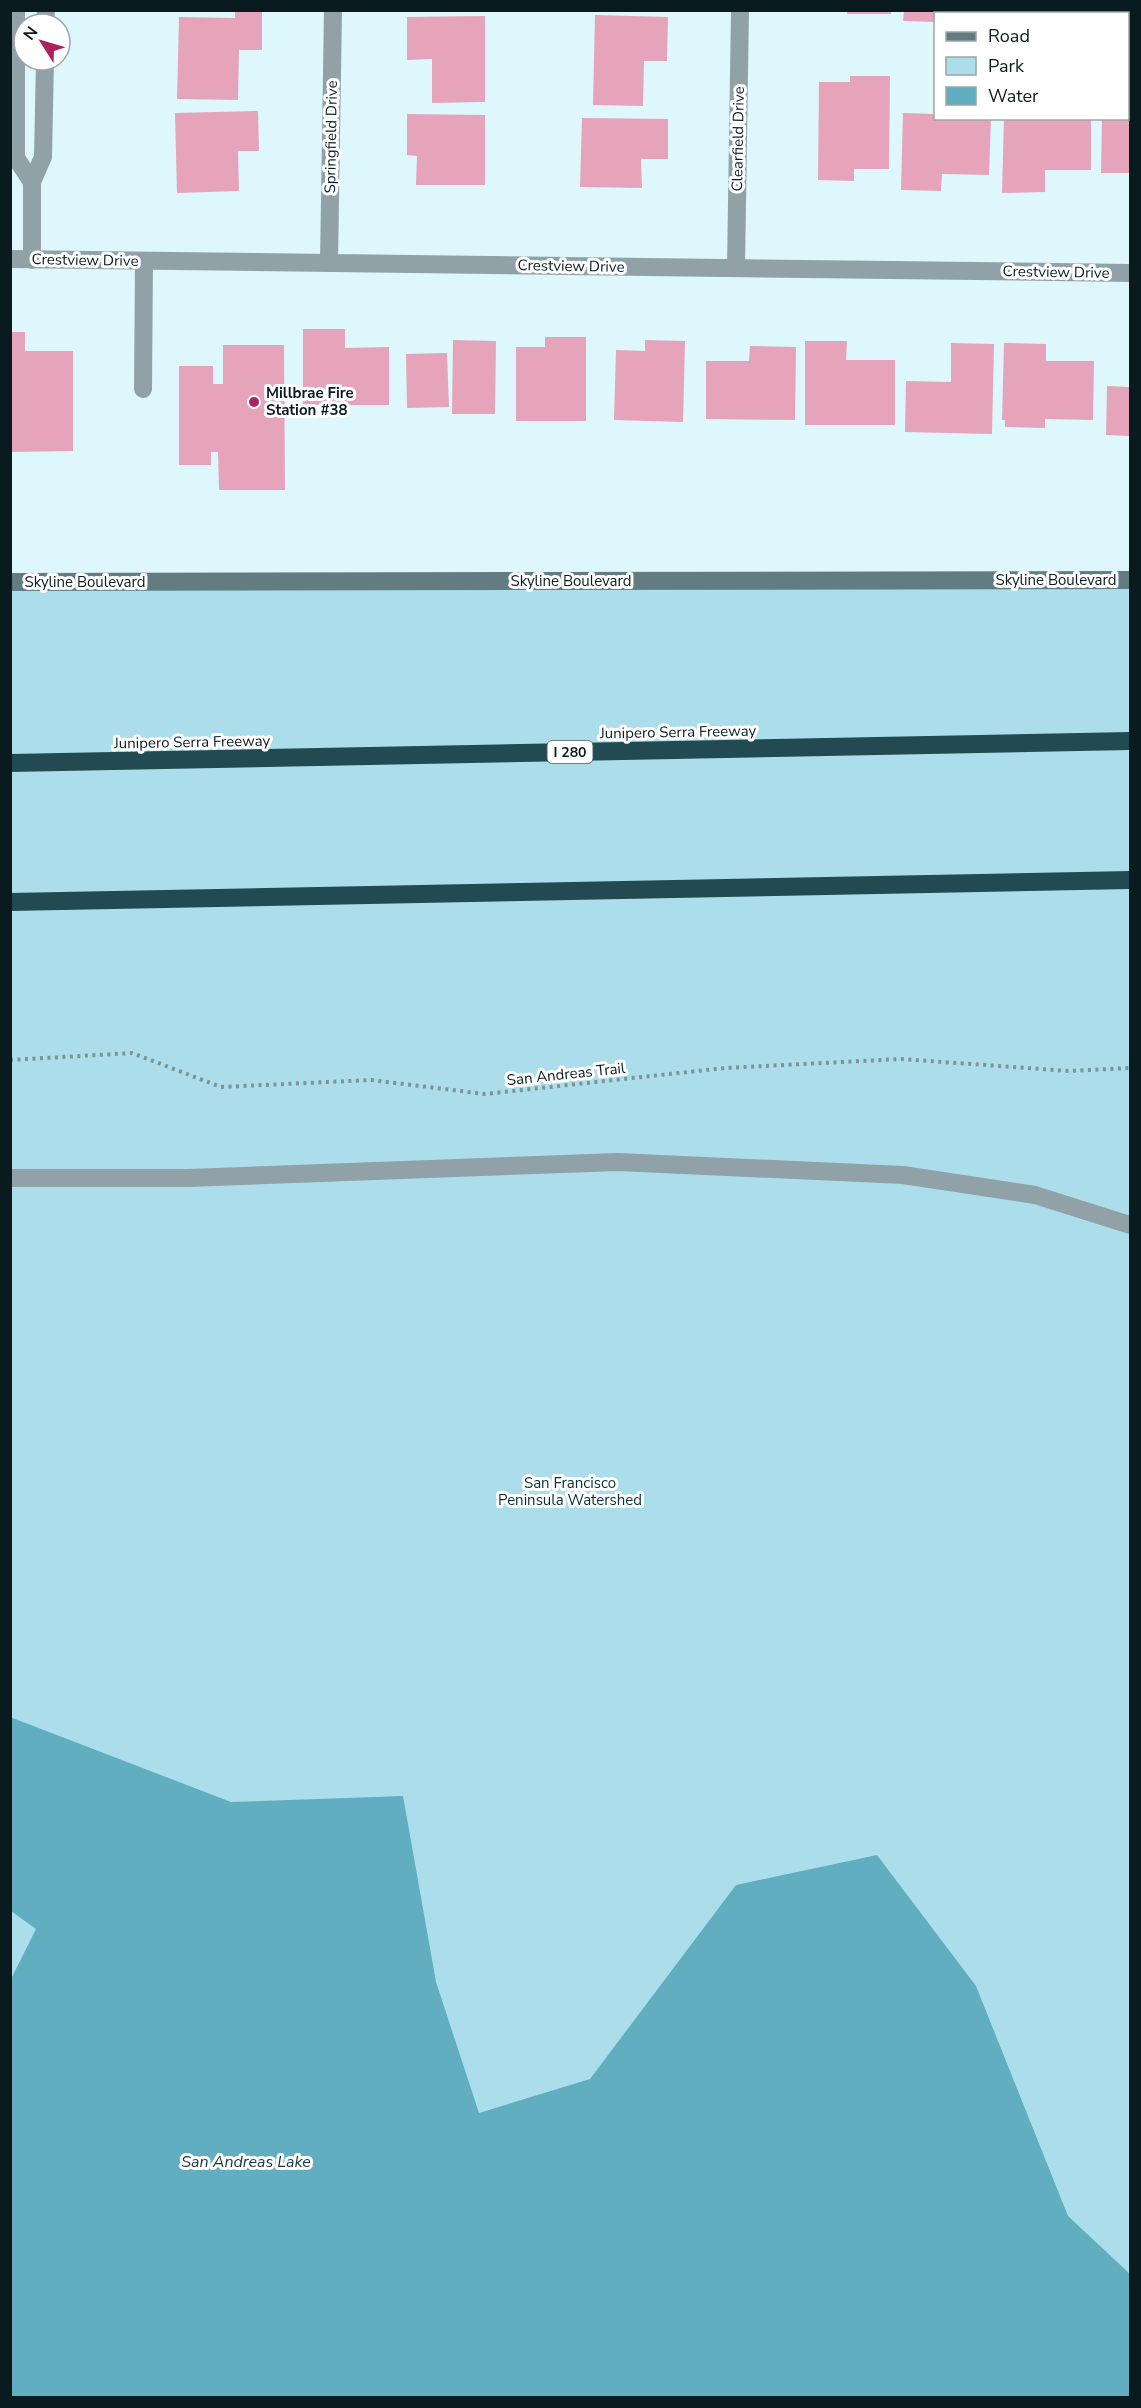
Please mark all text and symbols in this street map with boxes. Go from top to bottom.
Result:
north arrow [12,12,72,72]
legend [934,12,1129,120]
text: N [18,22,43,45]
text: Road [988,24,1030,48]
text: Park [988,54,1025,78]
street label: Springfield Drive [320,80,342,194]
text: Water [988,84,1039,108]
street label: Clearfield Drive [727,86,749,192]
street label: Crestview Drive [31,249,139,271]
street label: Crestview Drive [517,255,625,277]
street label: Crestview Drive [1002,261,1110,283]
place label: Millbrae Fire Station #38 [266,383,354,420]
marker: Millbrae Fire Station #38 [247,395,261,409]
street label: Skyline Boulevard [995,570,1117,590]
street label: Skyline Boulevard [510,571,632,591]
street label: Skyline Boulevard [24,572,146,592]
street label: Junipero Serra Freeway [599,721,757,743]
street label: Junipero Serra Freeway [113,731,271,753]
road number: I 280 [548,741,592,763]
street label: San Andreas Trail [506,1058,627,1090]
park label: San Francisco Peninsula Watershed [498,1473,642,1510]
water label: San Andreas Lake [181,2151,311,2173]

